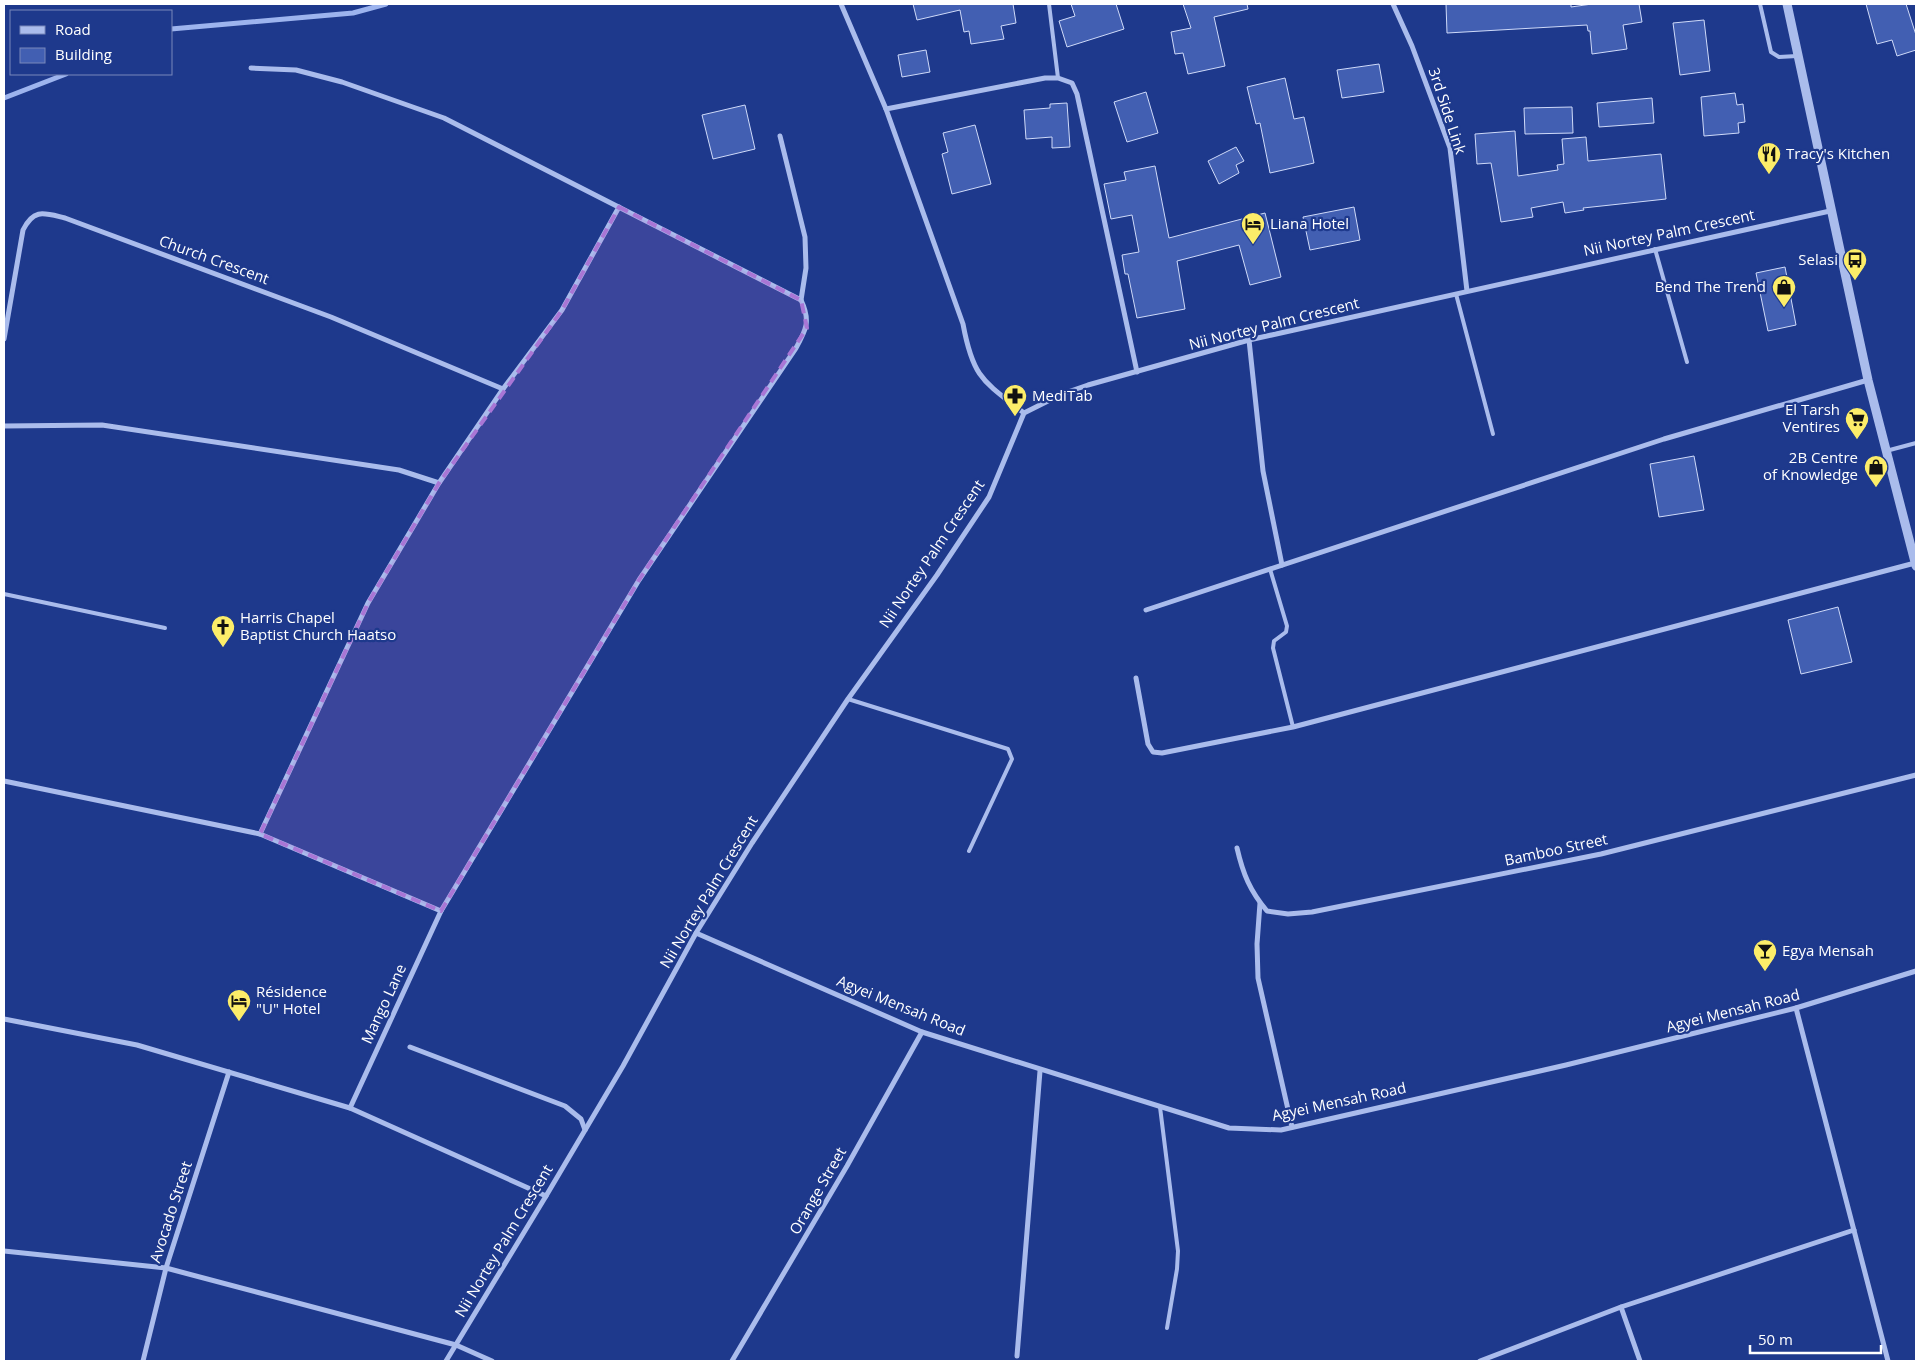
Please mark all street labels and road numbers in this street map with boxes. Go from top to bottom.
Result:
street label: 3rd Side Link [1425,65,1471,157]
street label: Nii Nortey Palm Crescent [1581,204,1756,260]
street label: Church Crescent [157,230,272,288]
street label: Nii Nortey Palm Crescent [1187,292,1361,354]
street label: Nii Nortey Palm Crescent [874,475,988,631]
street label: Nii Nortey Palm Crescent [655,811,762,971]
street label: Bamboo Street [1502,828,1609,870]
street label: Mango Lane [356,960,410,1047]
street label: Agyei Mensah Road [834,970,969,1040]
street label: Agyei Mensah Road [1664,984,1802,1036]
street label: Agyei Mensah Road [1270,1077,1408,1125]
street label: Orange Street [784,1143,850,1238]
street label: Avocado Street [144,1158,196,1265]
street label: Nii Nortey Palm Crescent [450,1160,557,1320]

